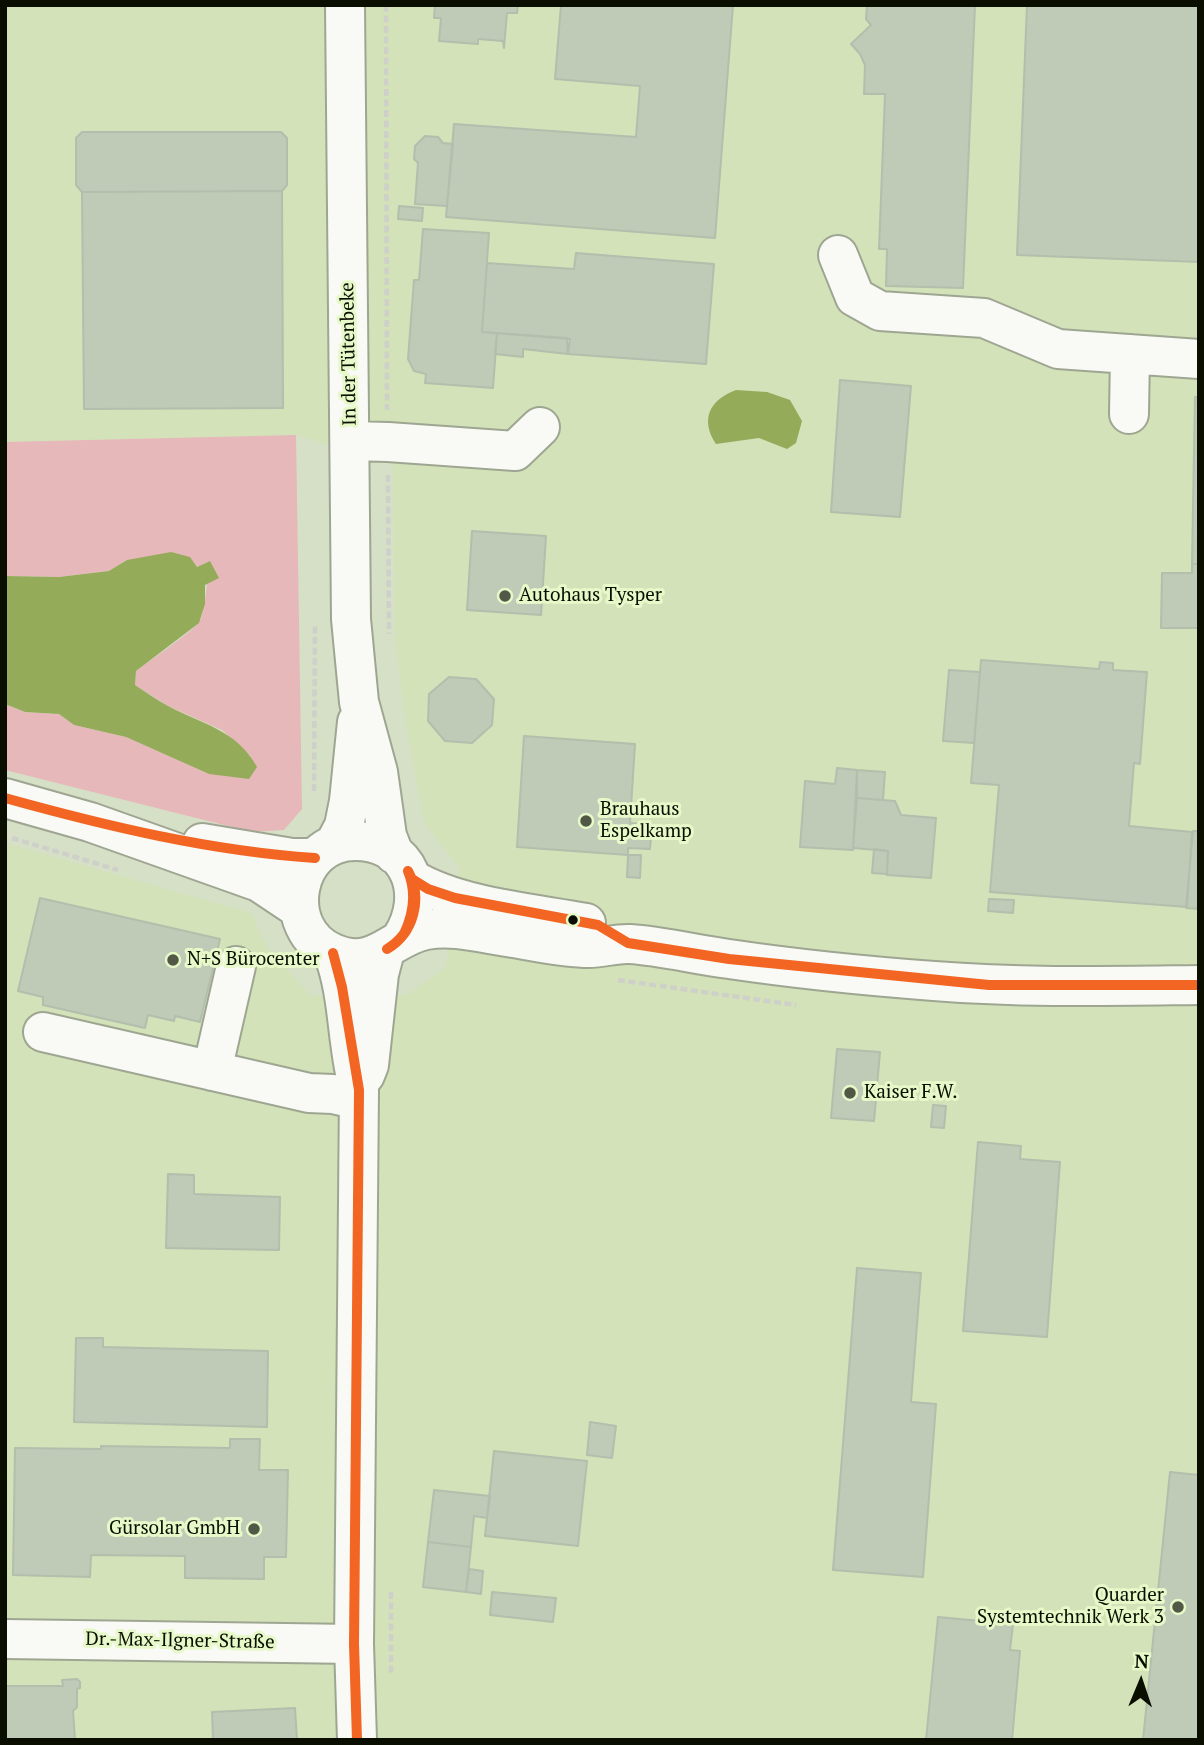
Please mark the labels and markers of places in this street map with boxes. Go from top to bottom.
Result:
place label: Autohaus Tysper [519,585,662,607]
marker: Autohaus Tysper [497,588,513,604]
place label: Brauhaus Espelkamp [600,799,692,843]
marker: Brauhaus Espelkamp [578,813,594,829]
unlabelled marker [566,913,580,927]
place label: N+S Bürocenter [187,949,319,971]
marker: N+S Bürocenter [165,952,181,968]
place label: Kaiser F.W. [864,1082,958,1104]
marker: Kaiser F.W. [842,1085,858,1101]
place label: Gürsolar GmbH [109,1518,240,1540]
marker: Gürsolar GmbH [246,1521,262,1537]
place label: Quarder Systemtechnik Werk 3 [977,1585,1164,1629]
marker: Quarder Systemtechnik Werk 3 [1170,1599,1186,1615]

